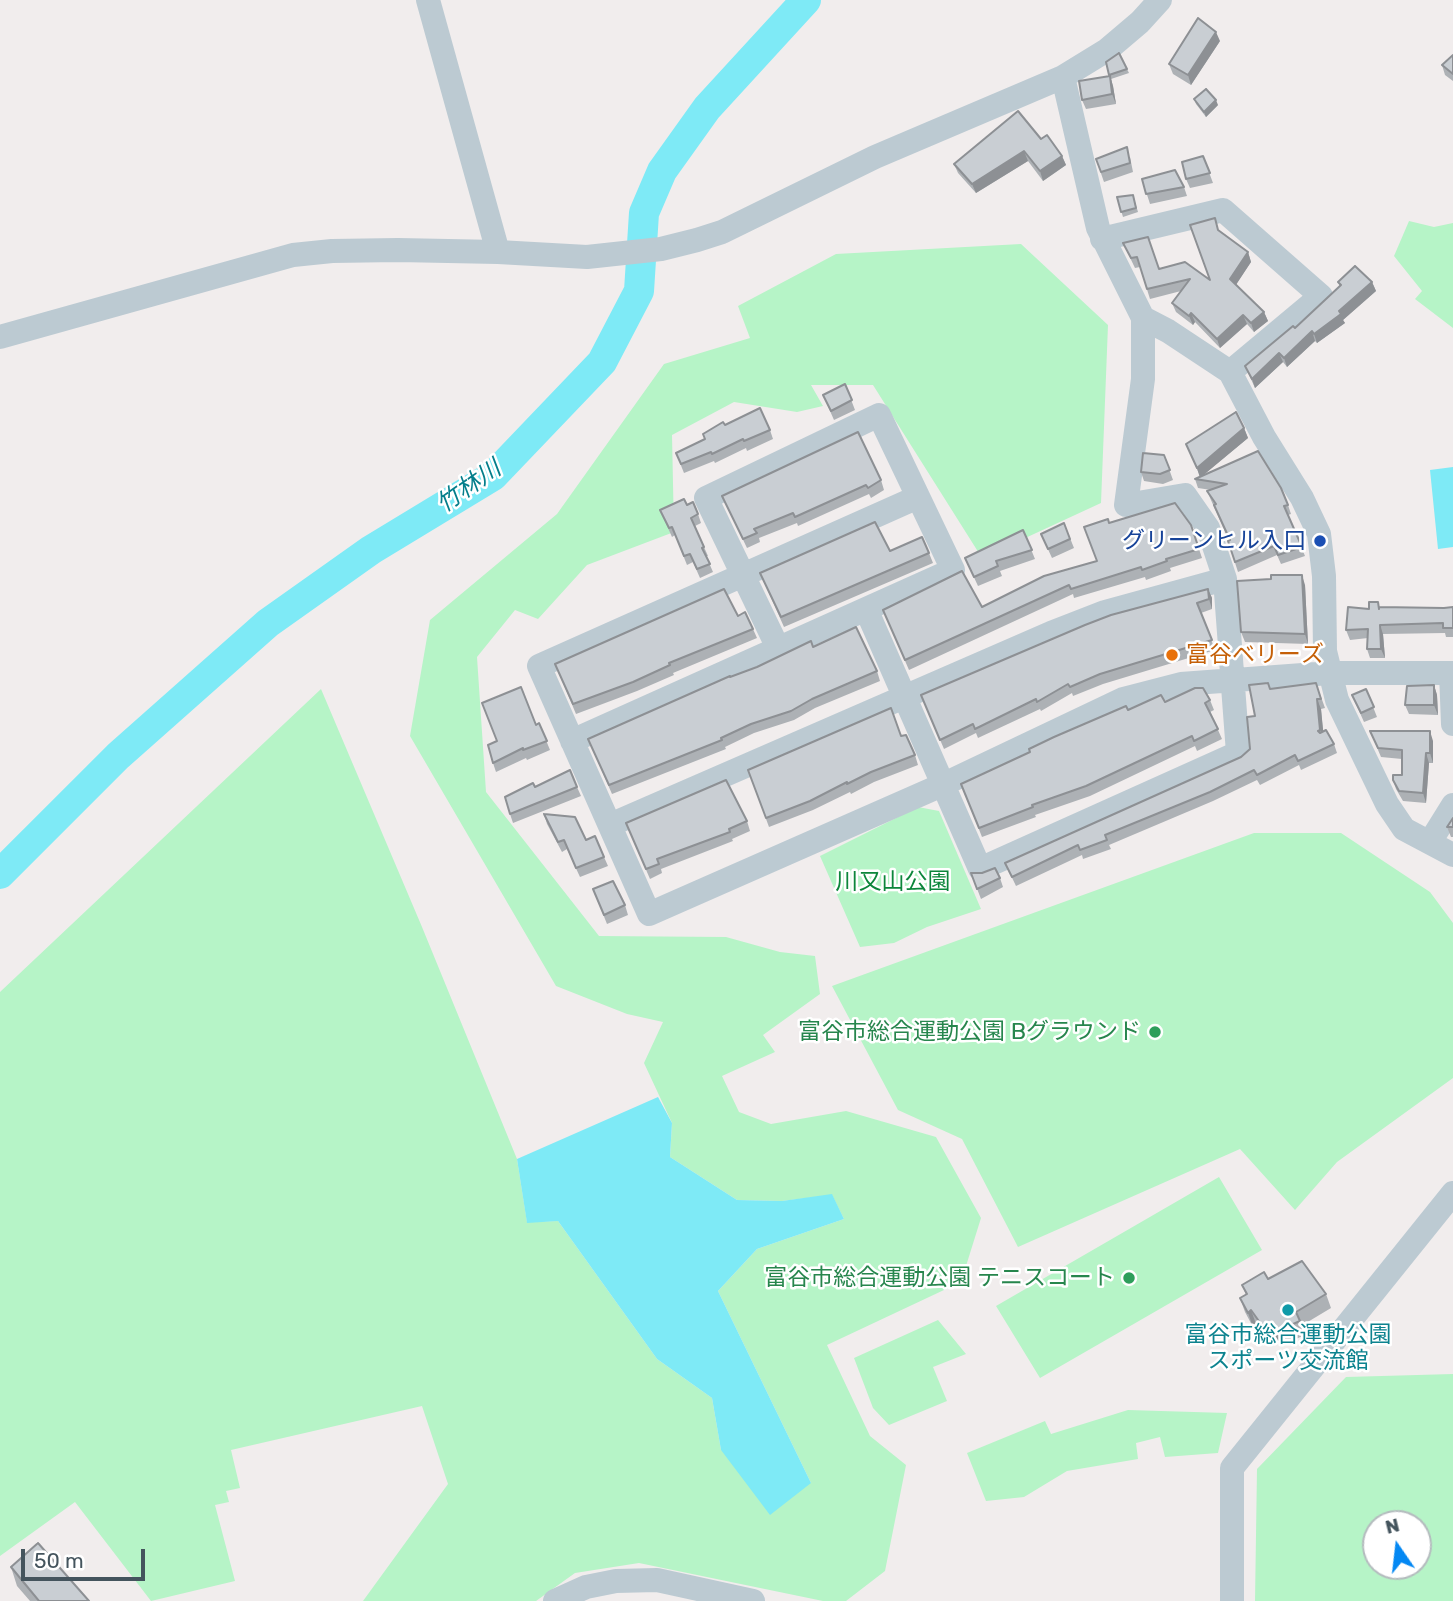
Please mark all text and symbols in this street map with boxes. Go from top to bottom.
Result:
water label: 竹林川 [431,455,507,519]
place label: グリーンヒル入口 [1122,527,1306,555]
marker: グリーンヒル入口 [1312,533,1328,549]
place label: 富谷ベリーズ [1186,641,1324,669]
marker: 富谷ベリーズ [1164,647,1180,663]
park label: 川又山公園 [836,868,950,896]
place label: 富谷市総合運動公園 Bグラウンド [798,1018,1141,1046]
marker: 富谷市総合運動公園 Bグラウンド [1147,1024,1163,1040]
place label: 富谷市総合運動公園 テニスコート [764,1264,1115,1292]
marker: 富谷市総合運動公園 テニスコート [1121,1270,1137,1286]
marker: 富谷市総合運動公園 スポーツ交流館 [1280,1302,1296,1318]
place label: 富谷市総合運動公園 スポーツ交流館 [1185,1321,1391,1375]
north arrow [1362,1510,1432,1580]
text: N [1383,1513,1402,1539]
scale bar [24,1534,149,1578]
text: 50 m [34,1548,84,1573]

